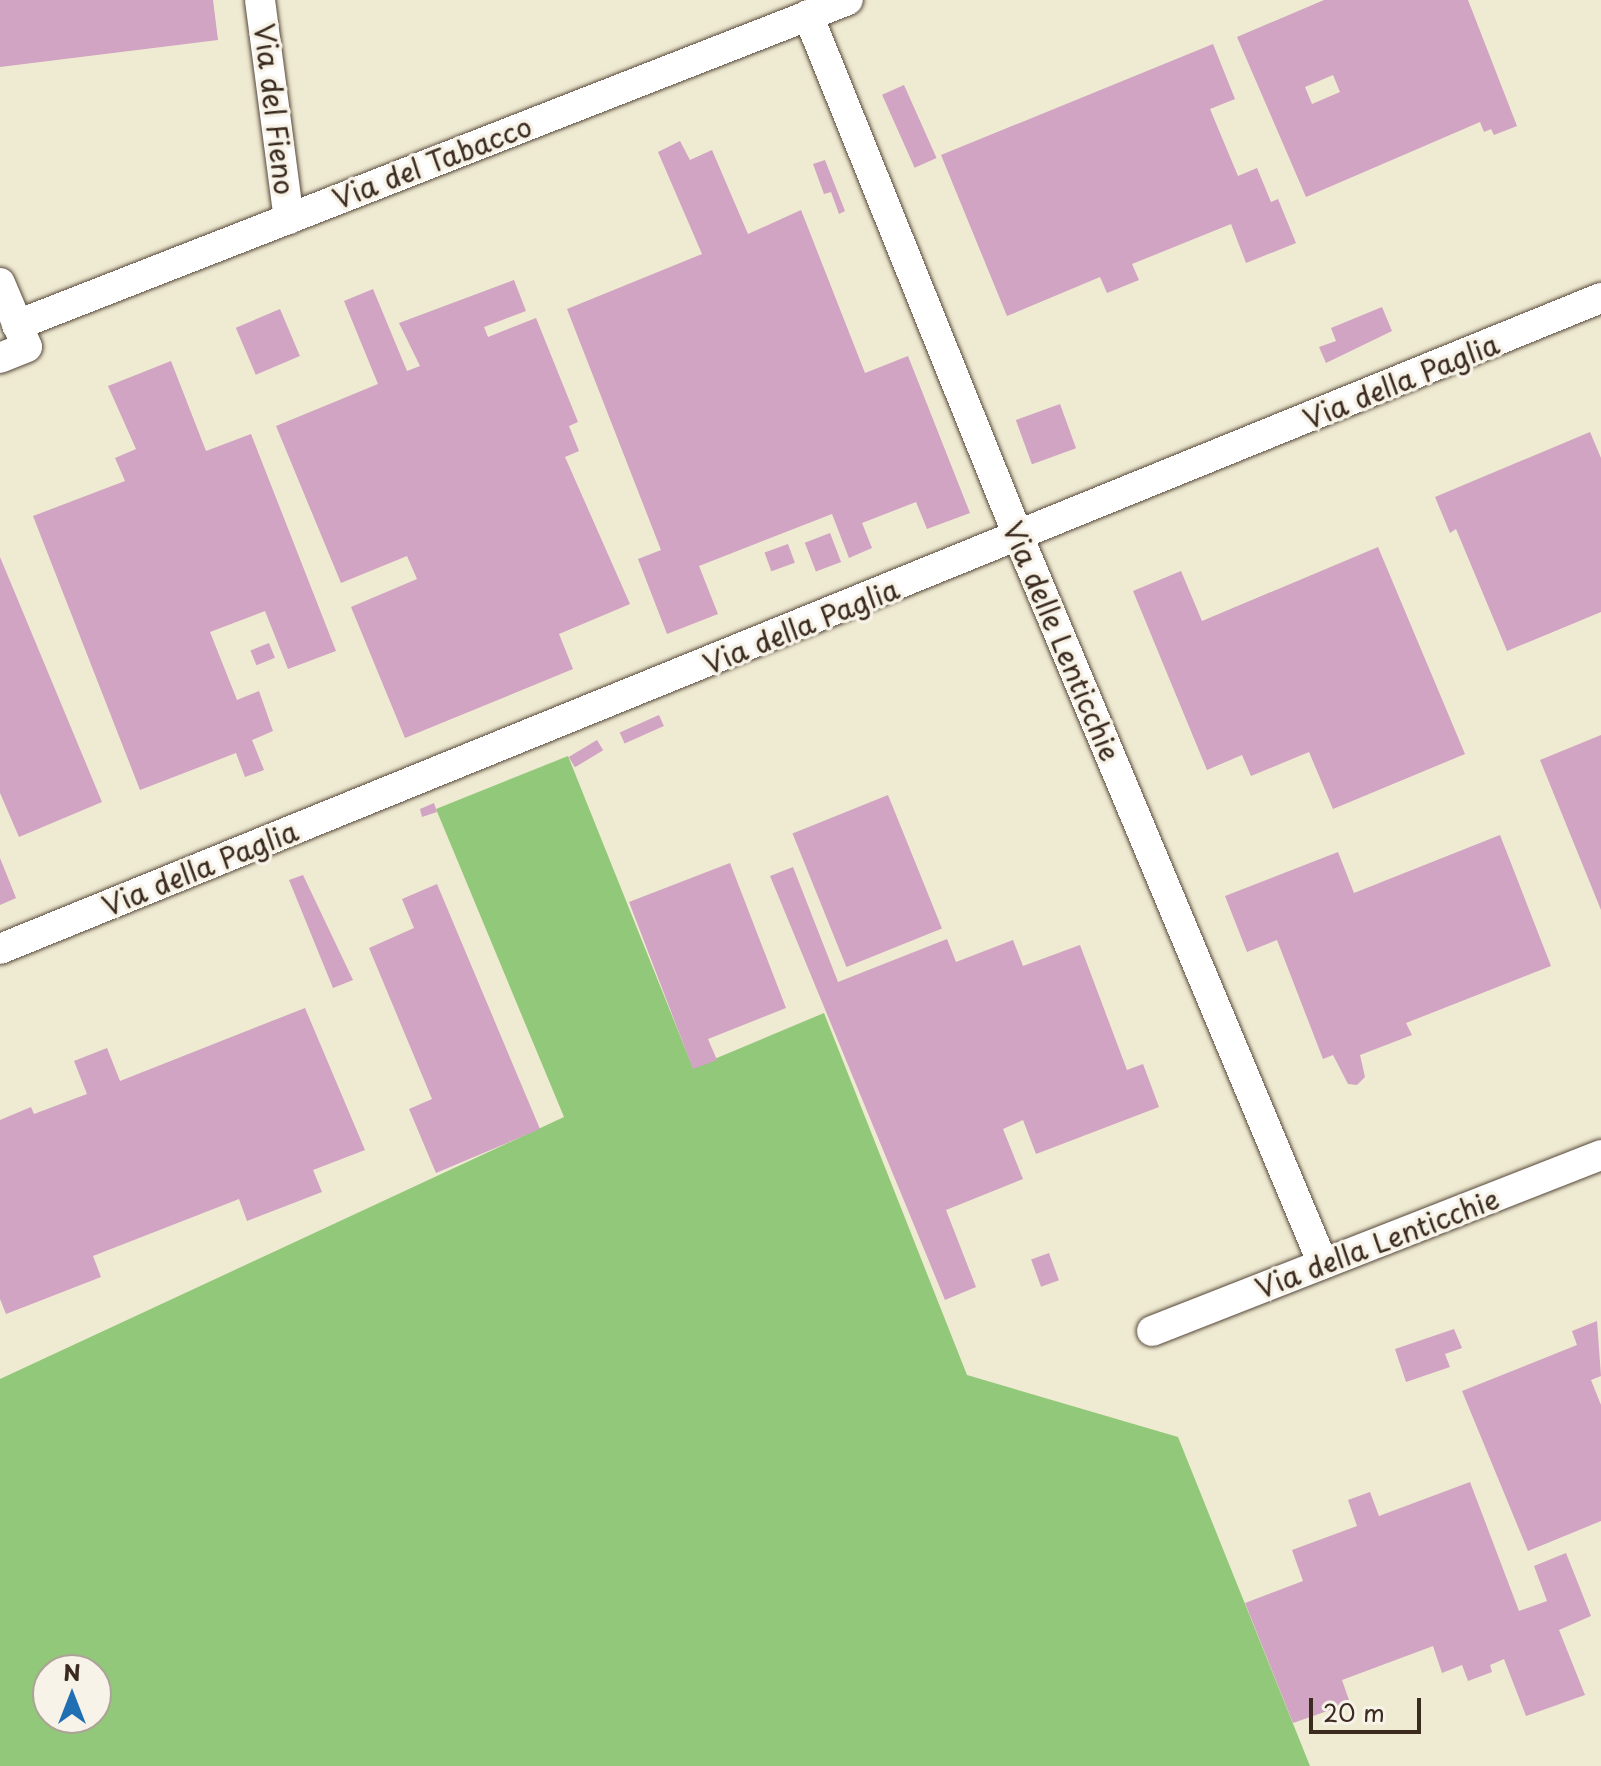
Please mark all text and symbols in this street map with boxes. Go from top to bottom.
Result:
street label: Via del Fieno [248,21,302,197]
street label: Via del Tabacco [328,109,536,215]
street label: Via della Paglia [1298,327,1504,435]
street label: Via delle Lenticchie [996,516,1128,766]
street label: Via della Paglia [698,572,904,680]
street label: Via della Paglia [97,814,303,922]
street label: Via della Lenticchie [1250,1181,1504,1305]
north arrow [32,1654,112,1734]
text: N [63,1655,81,1688]
scale bar [1313,1682,1425,1732]
text: 20 m [1323,1694,1385,1730]

